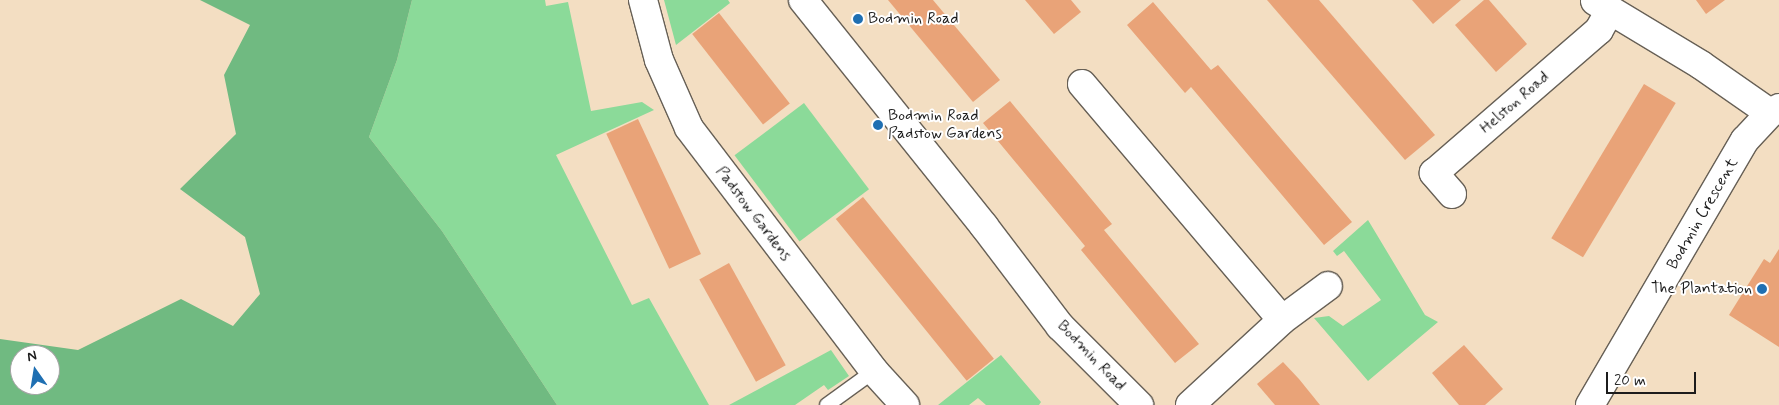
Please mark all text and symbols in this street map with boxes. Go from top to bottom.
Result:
place label: Bodmin Road [868,9,958,29]
marker: Bodmin Road [852,13,864,25]
street label: Helston Road [1477,68,1553,138]
place label: Bodmin Road Padstow Gardens [888,106,1001,144]
marker: Bodmin Road Padstow Gardens [872,119,884,131]
street label: Bodmin Crescent [1665,157,1741,271]
street label: Padstow Gardens [711,163,795,265]
place label: The Plantation [1648,279,1752,299]
marker: The Plantation [1756,283,1768,295]
street label: Bodmin Road [1053,317,1129,395]
north arrow [10,345,60,395]
text: N [25,347,38,366]
scale bar [1609,362,1699,394]
text: 20 m [1614,371,1646,391]

